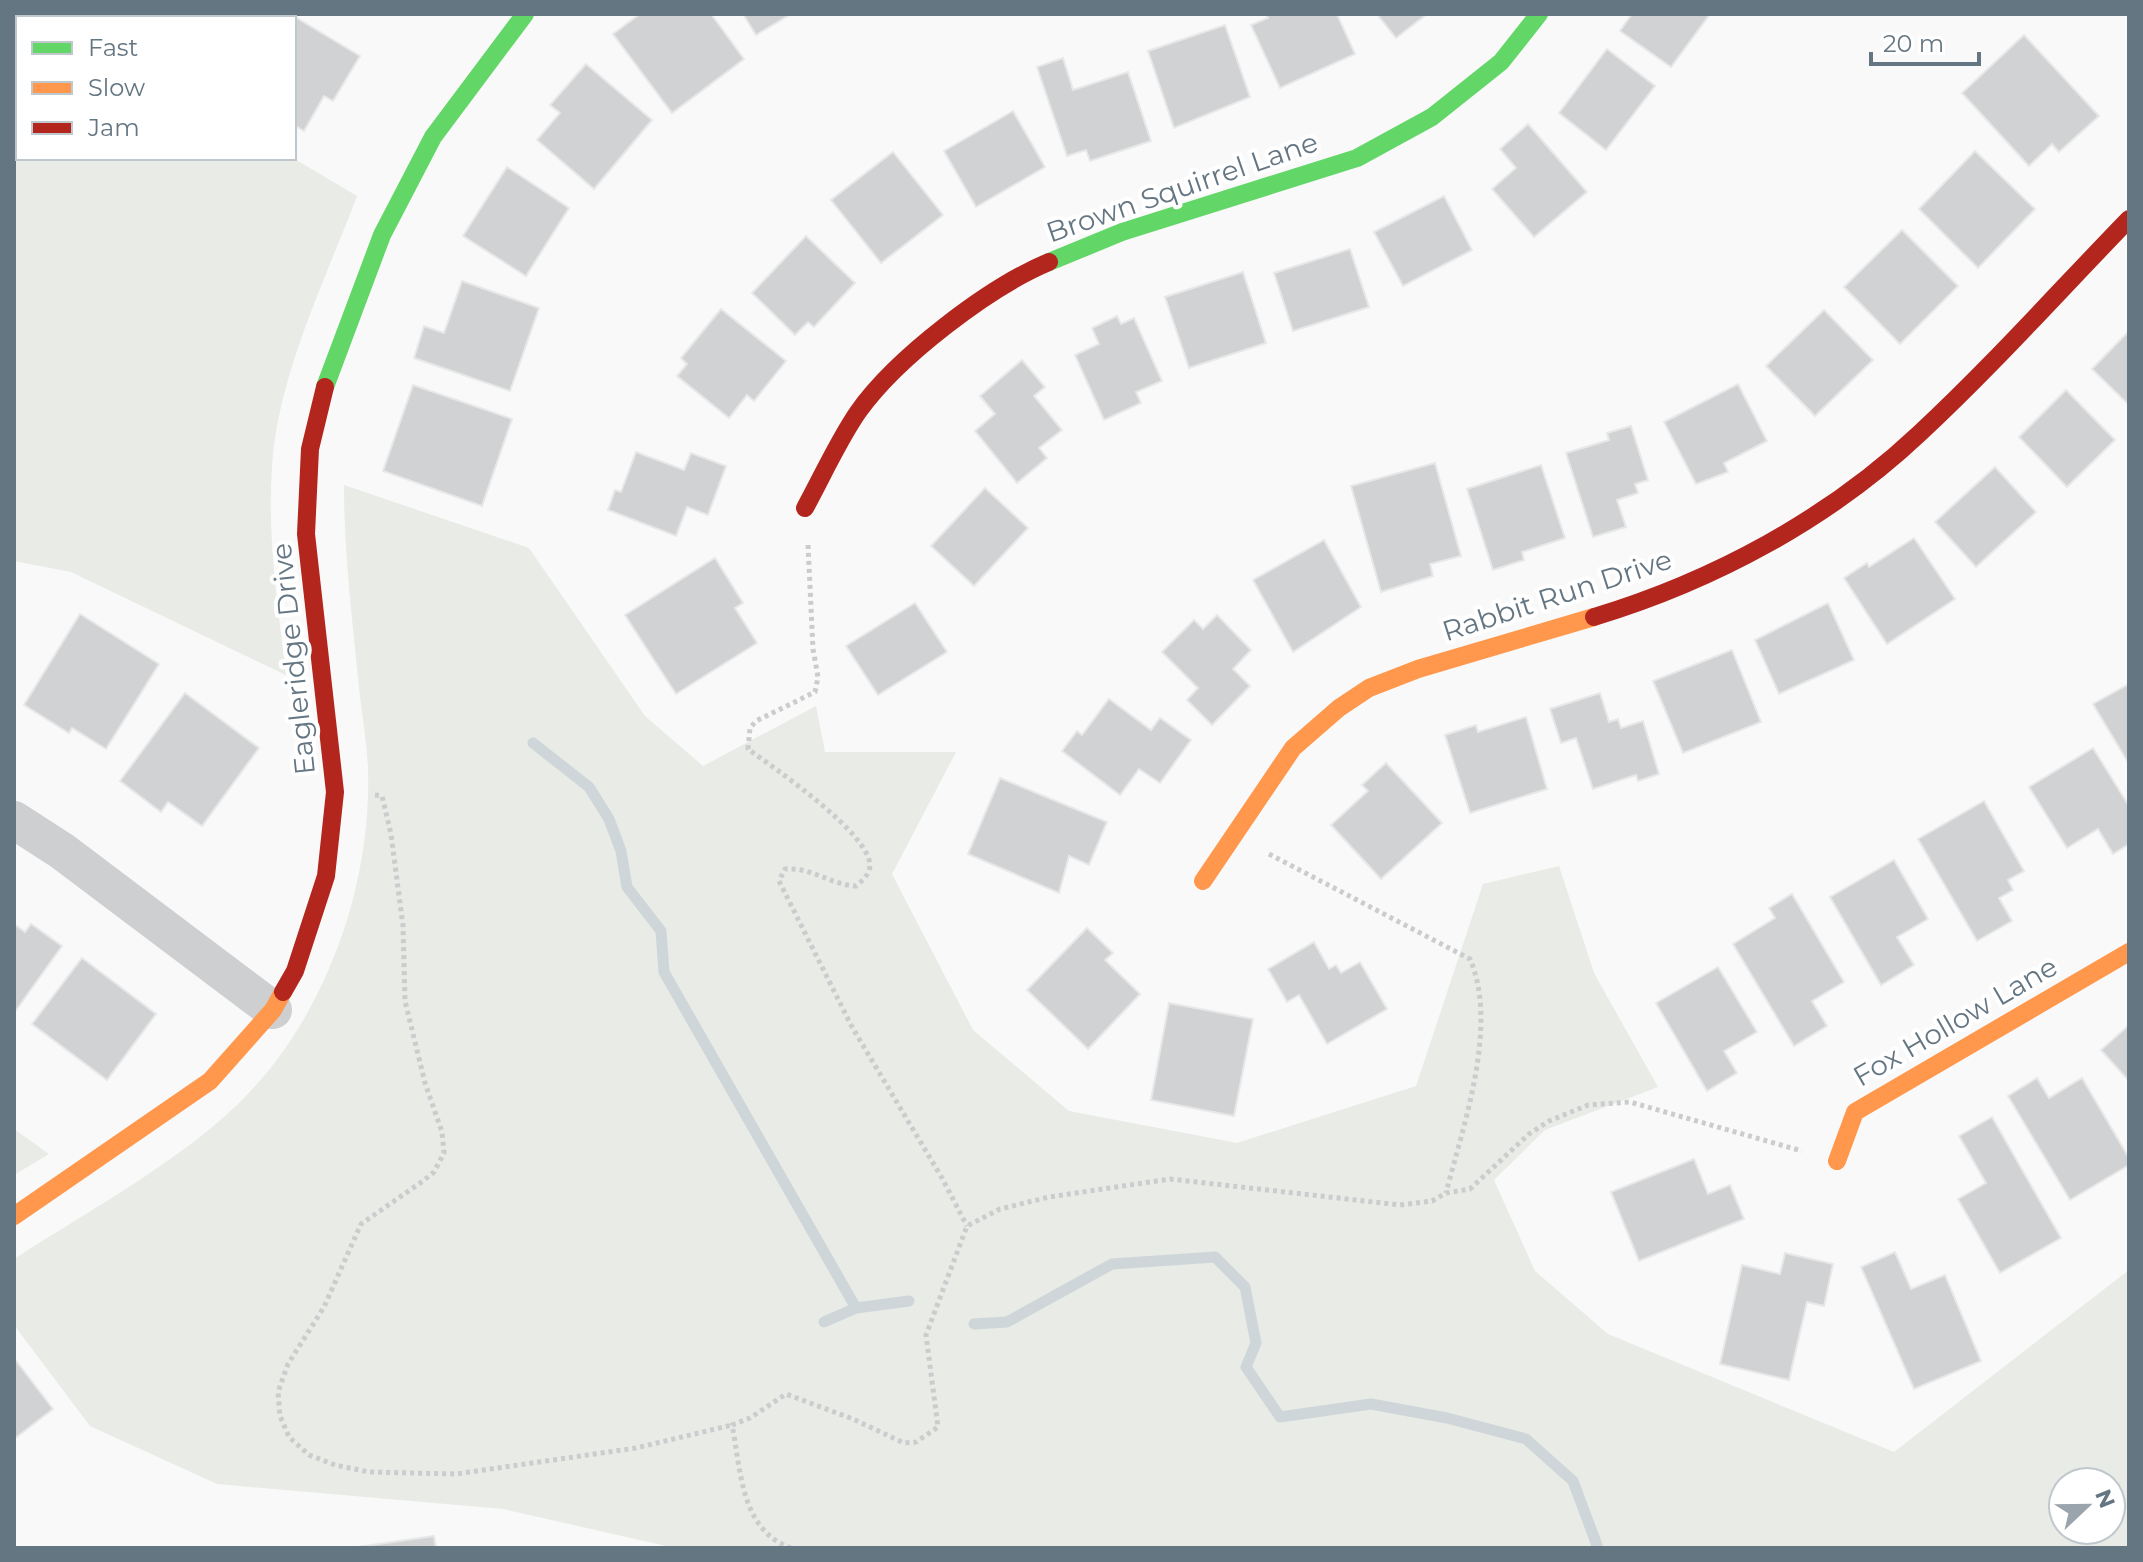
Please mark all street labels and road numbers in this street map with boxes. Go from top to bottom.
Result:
street label: Brown Squirrel Lane [1042,125,1322,249]
street label: Eagleridge Drive [264,541,322,777]
street label: Rabbit Run Drive [1438,542,1676,648]
street label: Fox Hollow Lane [1847,949,2063,1093]

